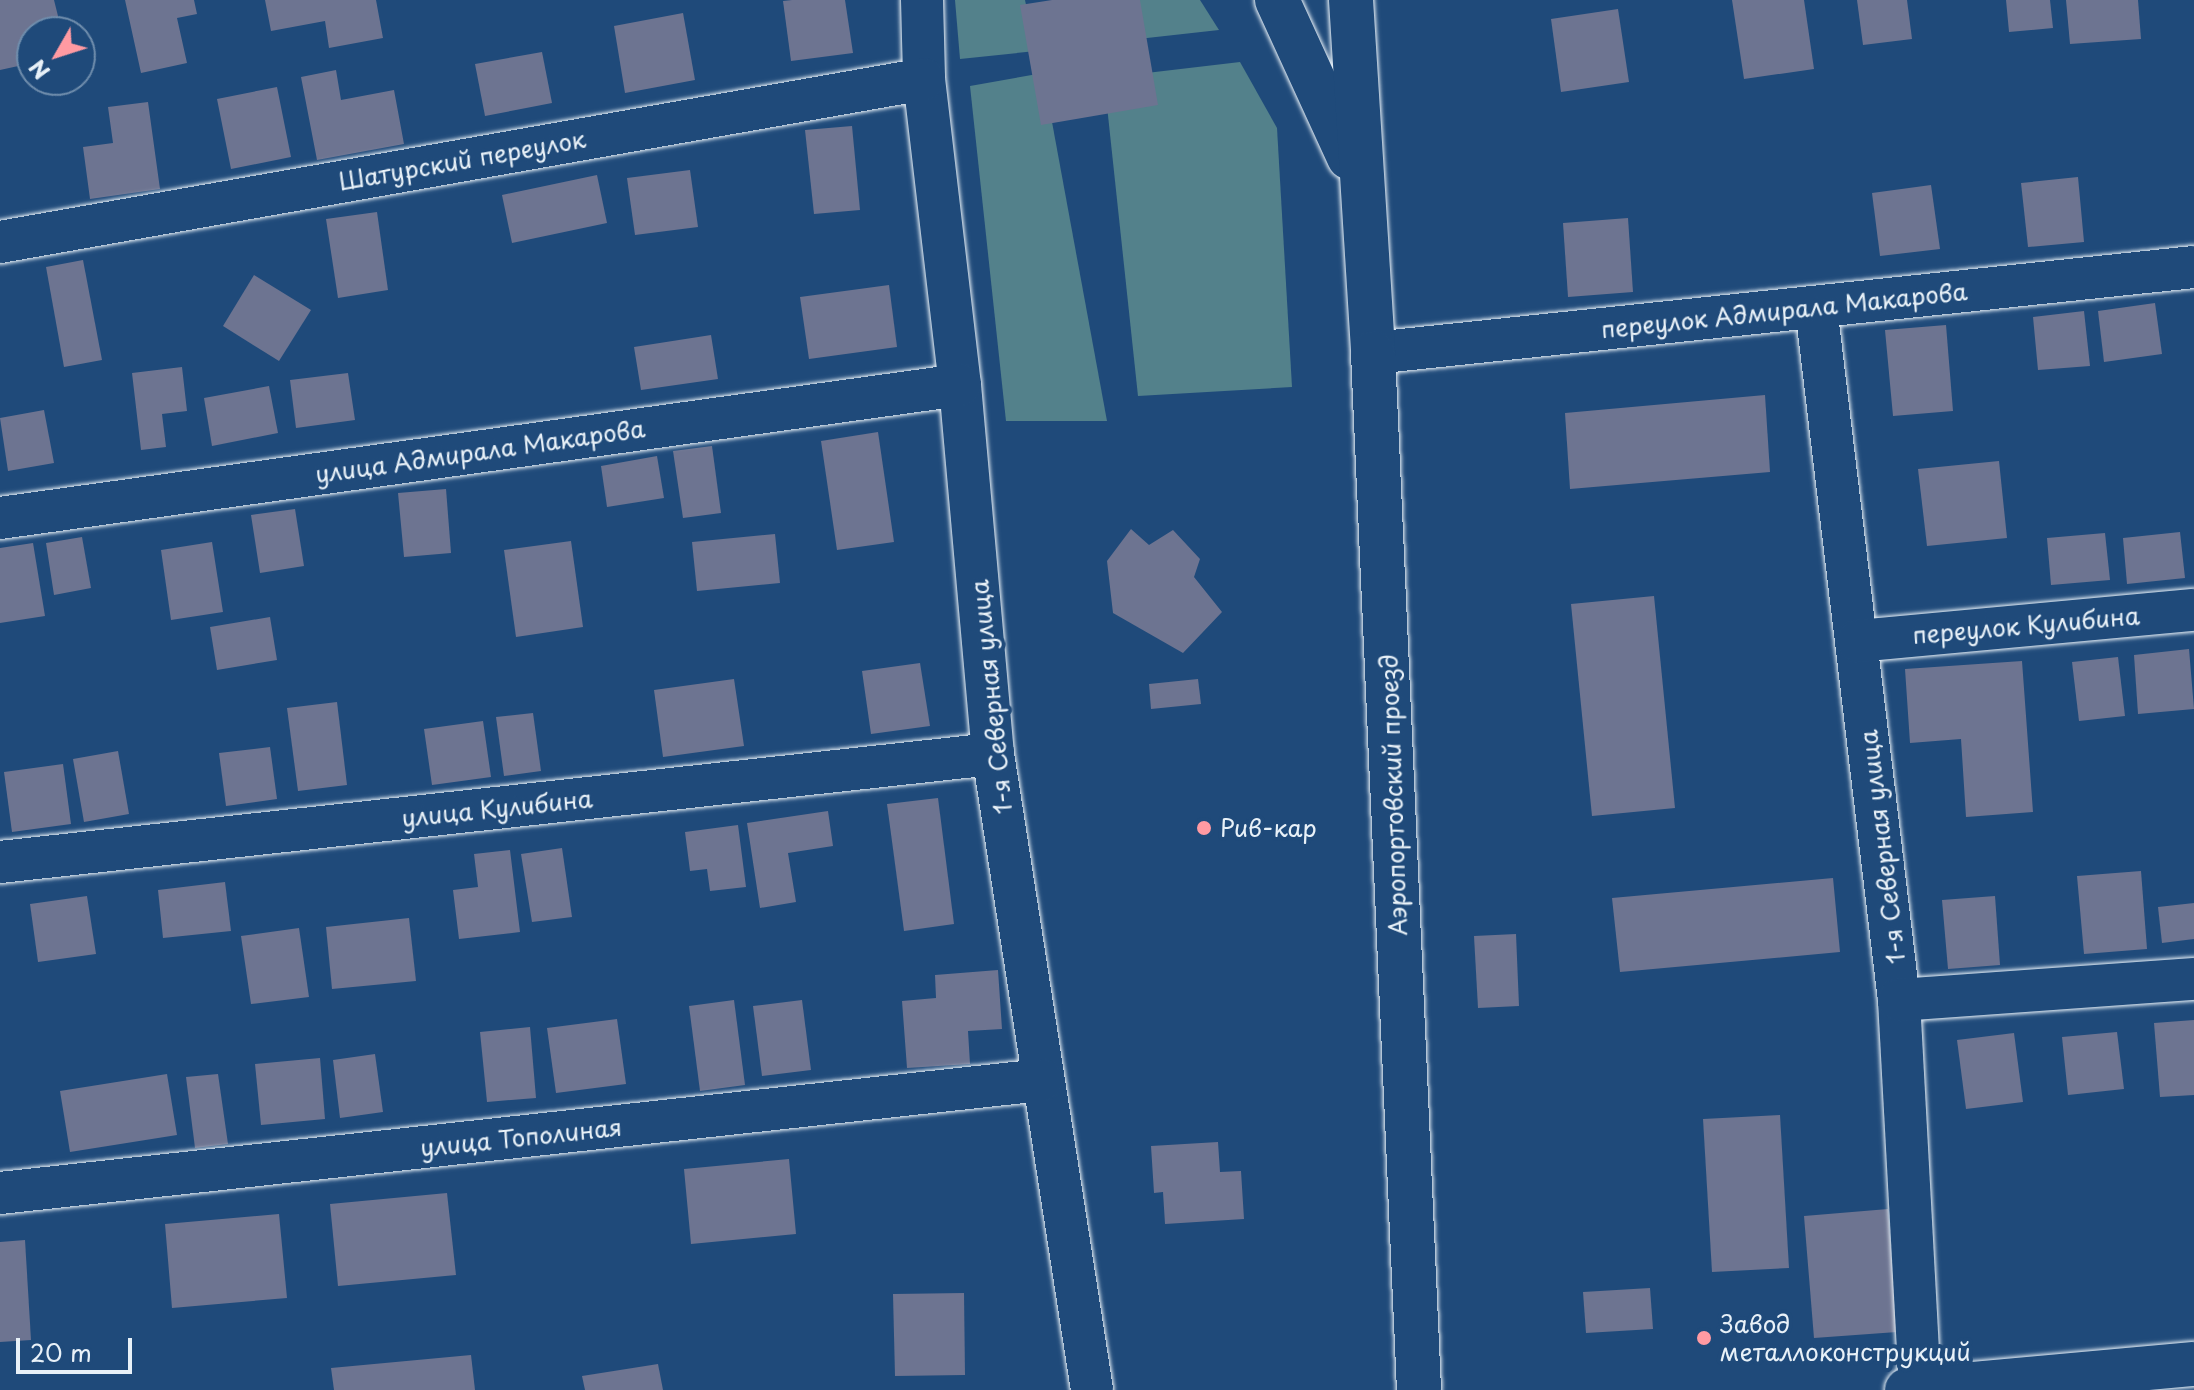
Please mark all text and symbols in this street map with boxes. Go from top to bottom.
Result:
north arrow [16,16,96,96]
text: N [20,53,57,87]
street label: Шатурский переулок [336,124,588,196]
street label: переулок Адмирала Макарова [1599,276,1969,344]
street label: улица Адмирала Макарова [312,413,648,489]
street label: 1-я Северная улица [964,577,1018,817]
street label: переулок Кулибина [1911,601,2141,649]
street label: Аэропортовский проезд [1374,654,1412,936]
street label: 1-я Северная улица [1853,727,1911,967]
street label: улица Кулибина [400,784,594,832]
place label: Рив-кар [1220,814,1317,842]
marker: Рив-кар [1195,819,1213,837]
street label: улица Тополиная [418,1112,624,1162]
place label: Завод металлоконструкций [1720,1310,1971,1366]
scale bar [20,1322,136,1372]
marker: Завод металлоконструкций [1695,1329,1713,1347]
text: 20 m [30,1334,92,1370]

